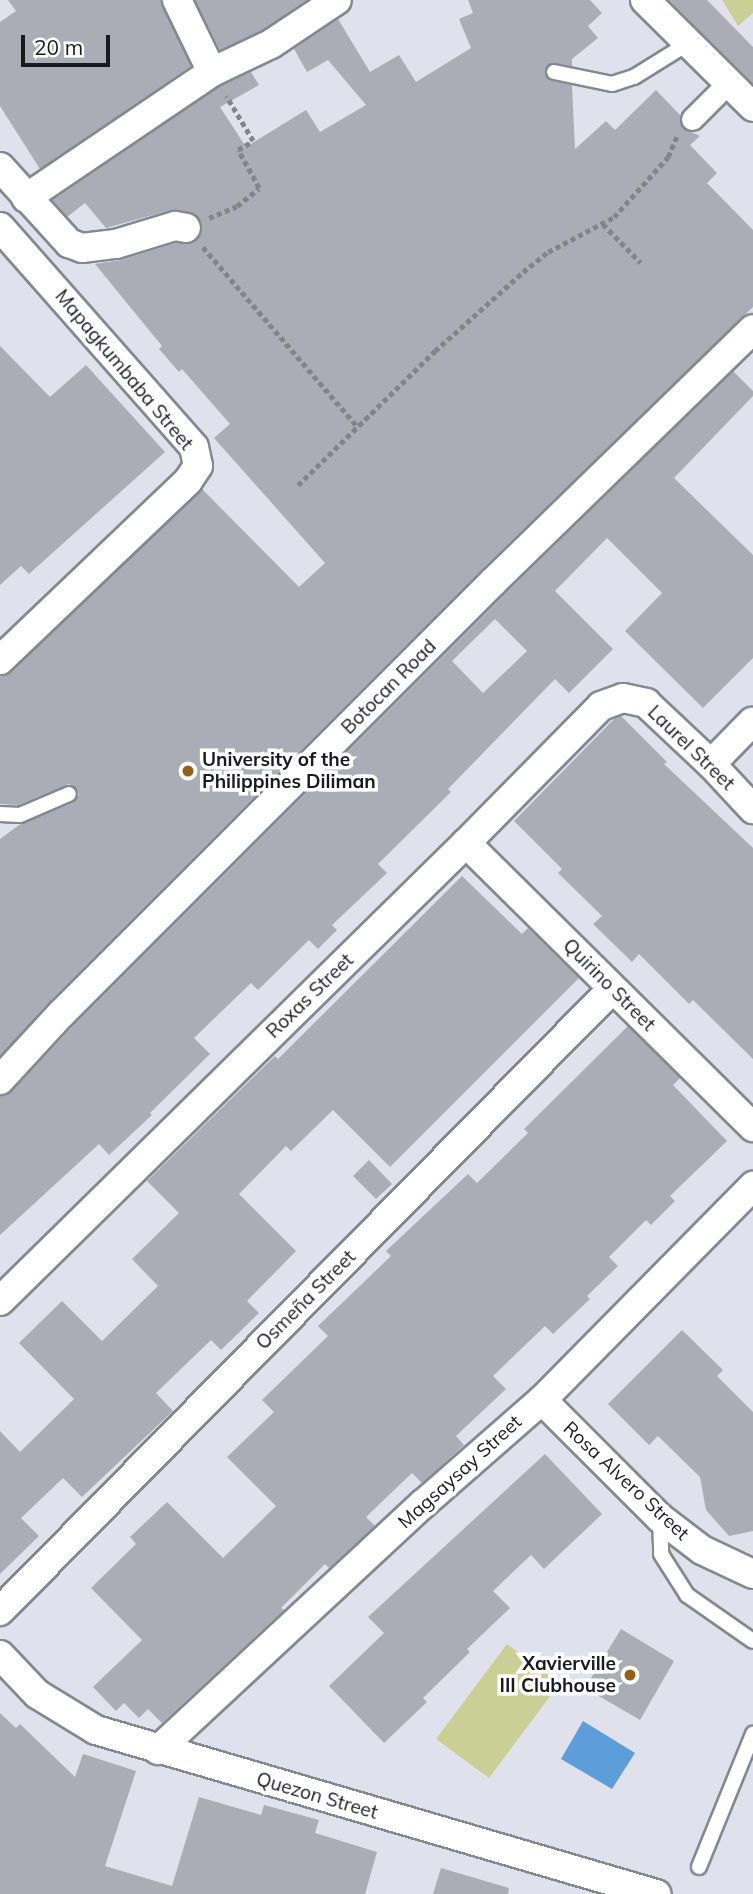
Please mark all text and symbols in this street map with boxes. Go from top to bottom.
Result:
scale bar [24,21,114,65]
text: 20 m [34,34,83,60]
street label: Mapagkumbaba Street [50,285,198,455]
street label: Botocan Road [337,635,441,739]
street label: Laurel Street [643,701,739,795]
place label: University of the Philippines Diliman [202,749,376,793]
marker: University of the Philippines Diliman [180,763,196,779]
street label: Quirino Street [558,934,660,1036]
street label: Roxas Street [262,949,358,1043]
street label: Osmeña Street [252,1246,360,1354]
street label: Magsaysay Street [394,1411,526,1533]
street label: Rosa Alvero Street [558,1417,694,1545]
place label: Xavierville III Clubhouse [500,1653,616,1697]
marker: Xavierville III Clubhouse [622,1667,638,1683]
street label: Quezon Street [254,1768,380,1824]

